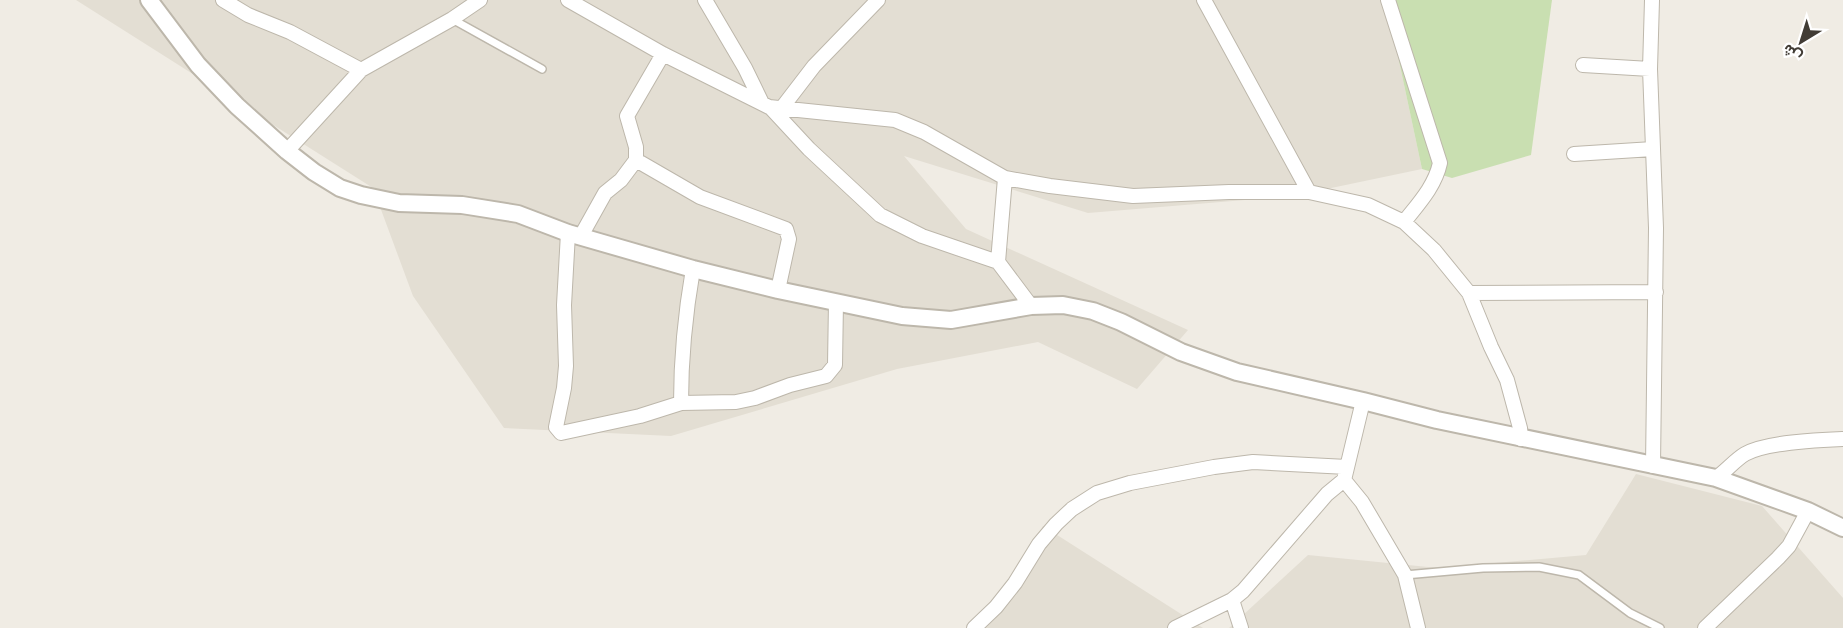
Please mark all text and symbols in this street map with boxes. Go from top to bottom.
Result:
north arrow [1771,12,1831,72]
text: ش [1777,38,1807,69]

